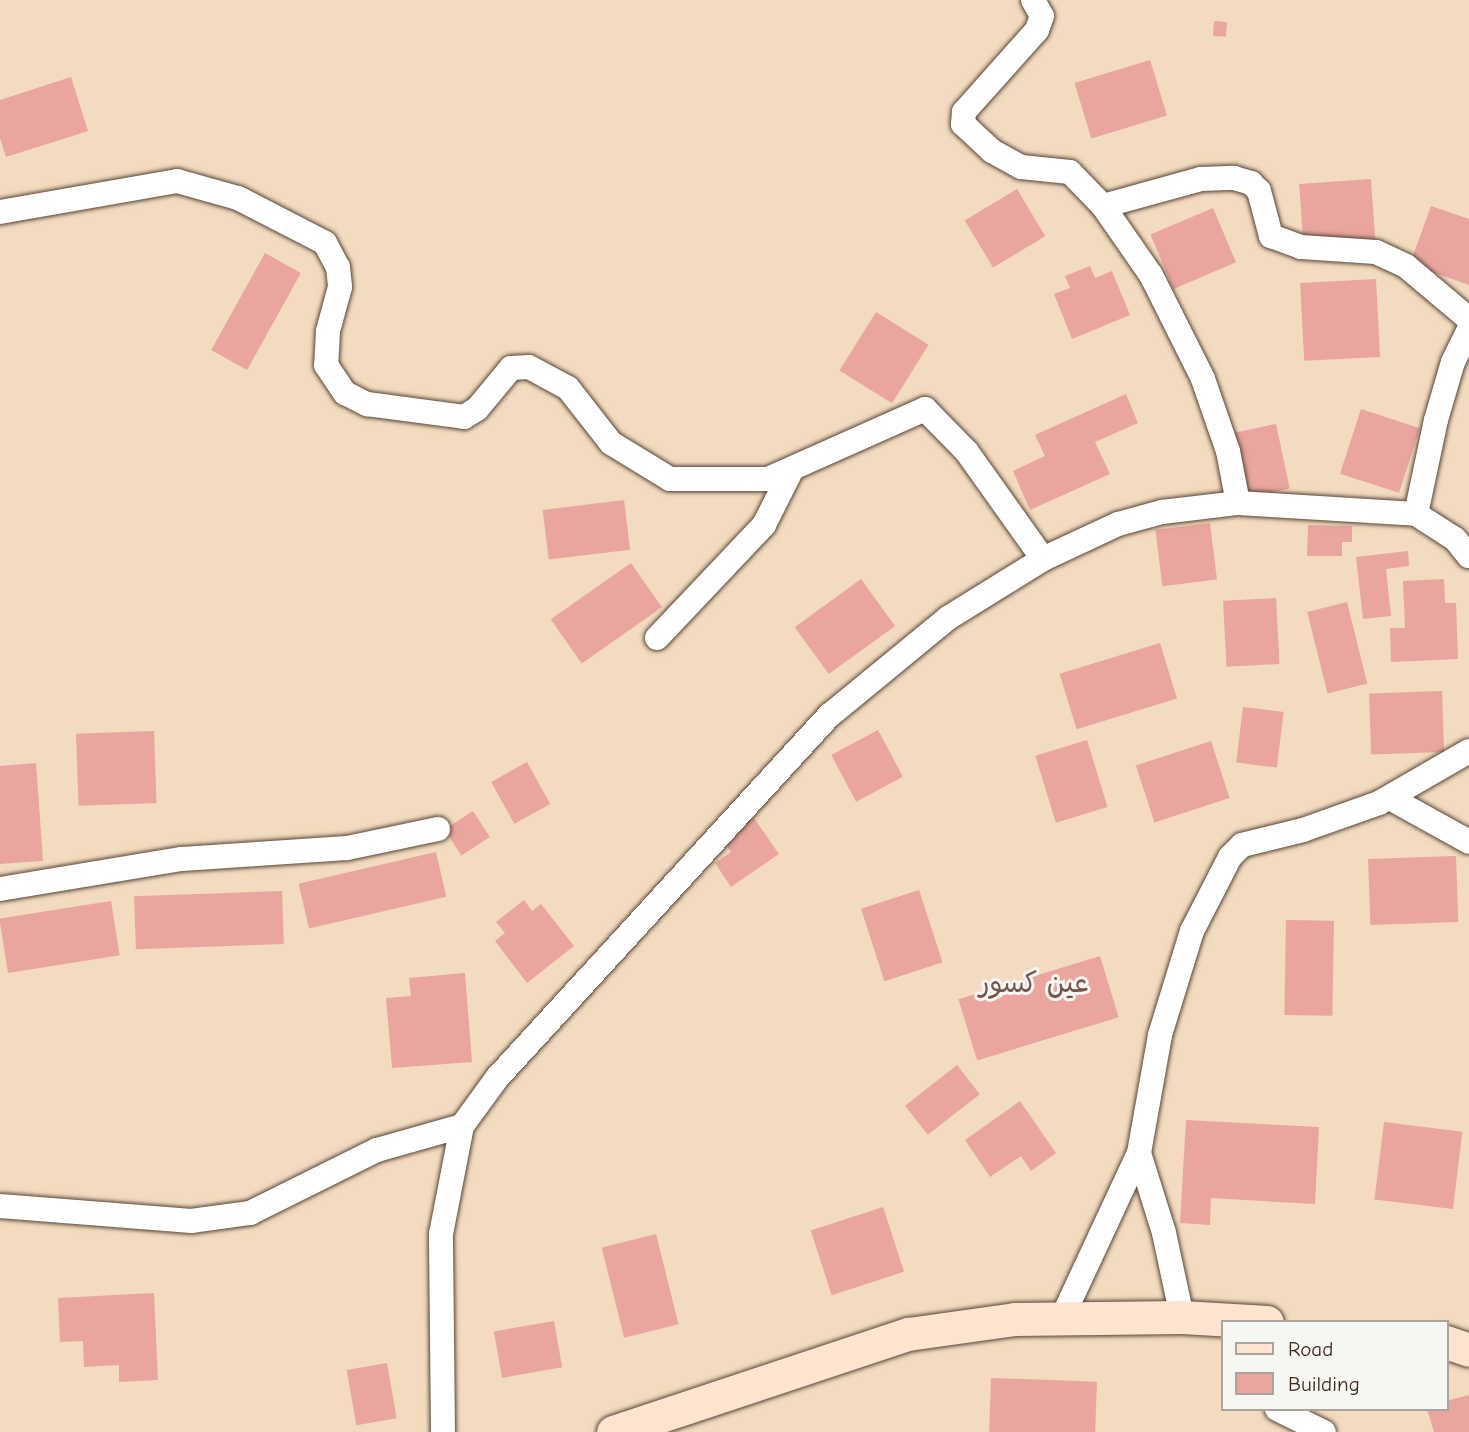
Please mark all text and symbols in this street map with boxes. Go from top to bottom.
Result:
district label: عين كسور [979,966,1089,1000]
legend [1220,1320,1448,1411]
text: Road [1288,1337,1333,1361]
text: Building [1288,1372,1360,1396]

